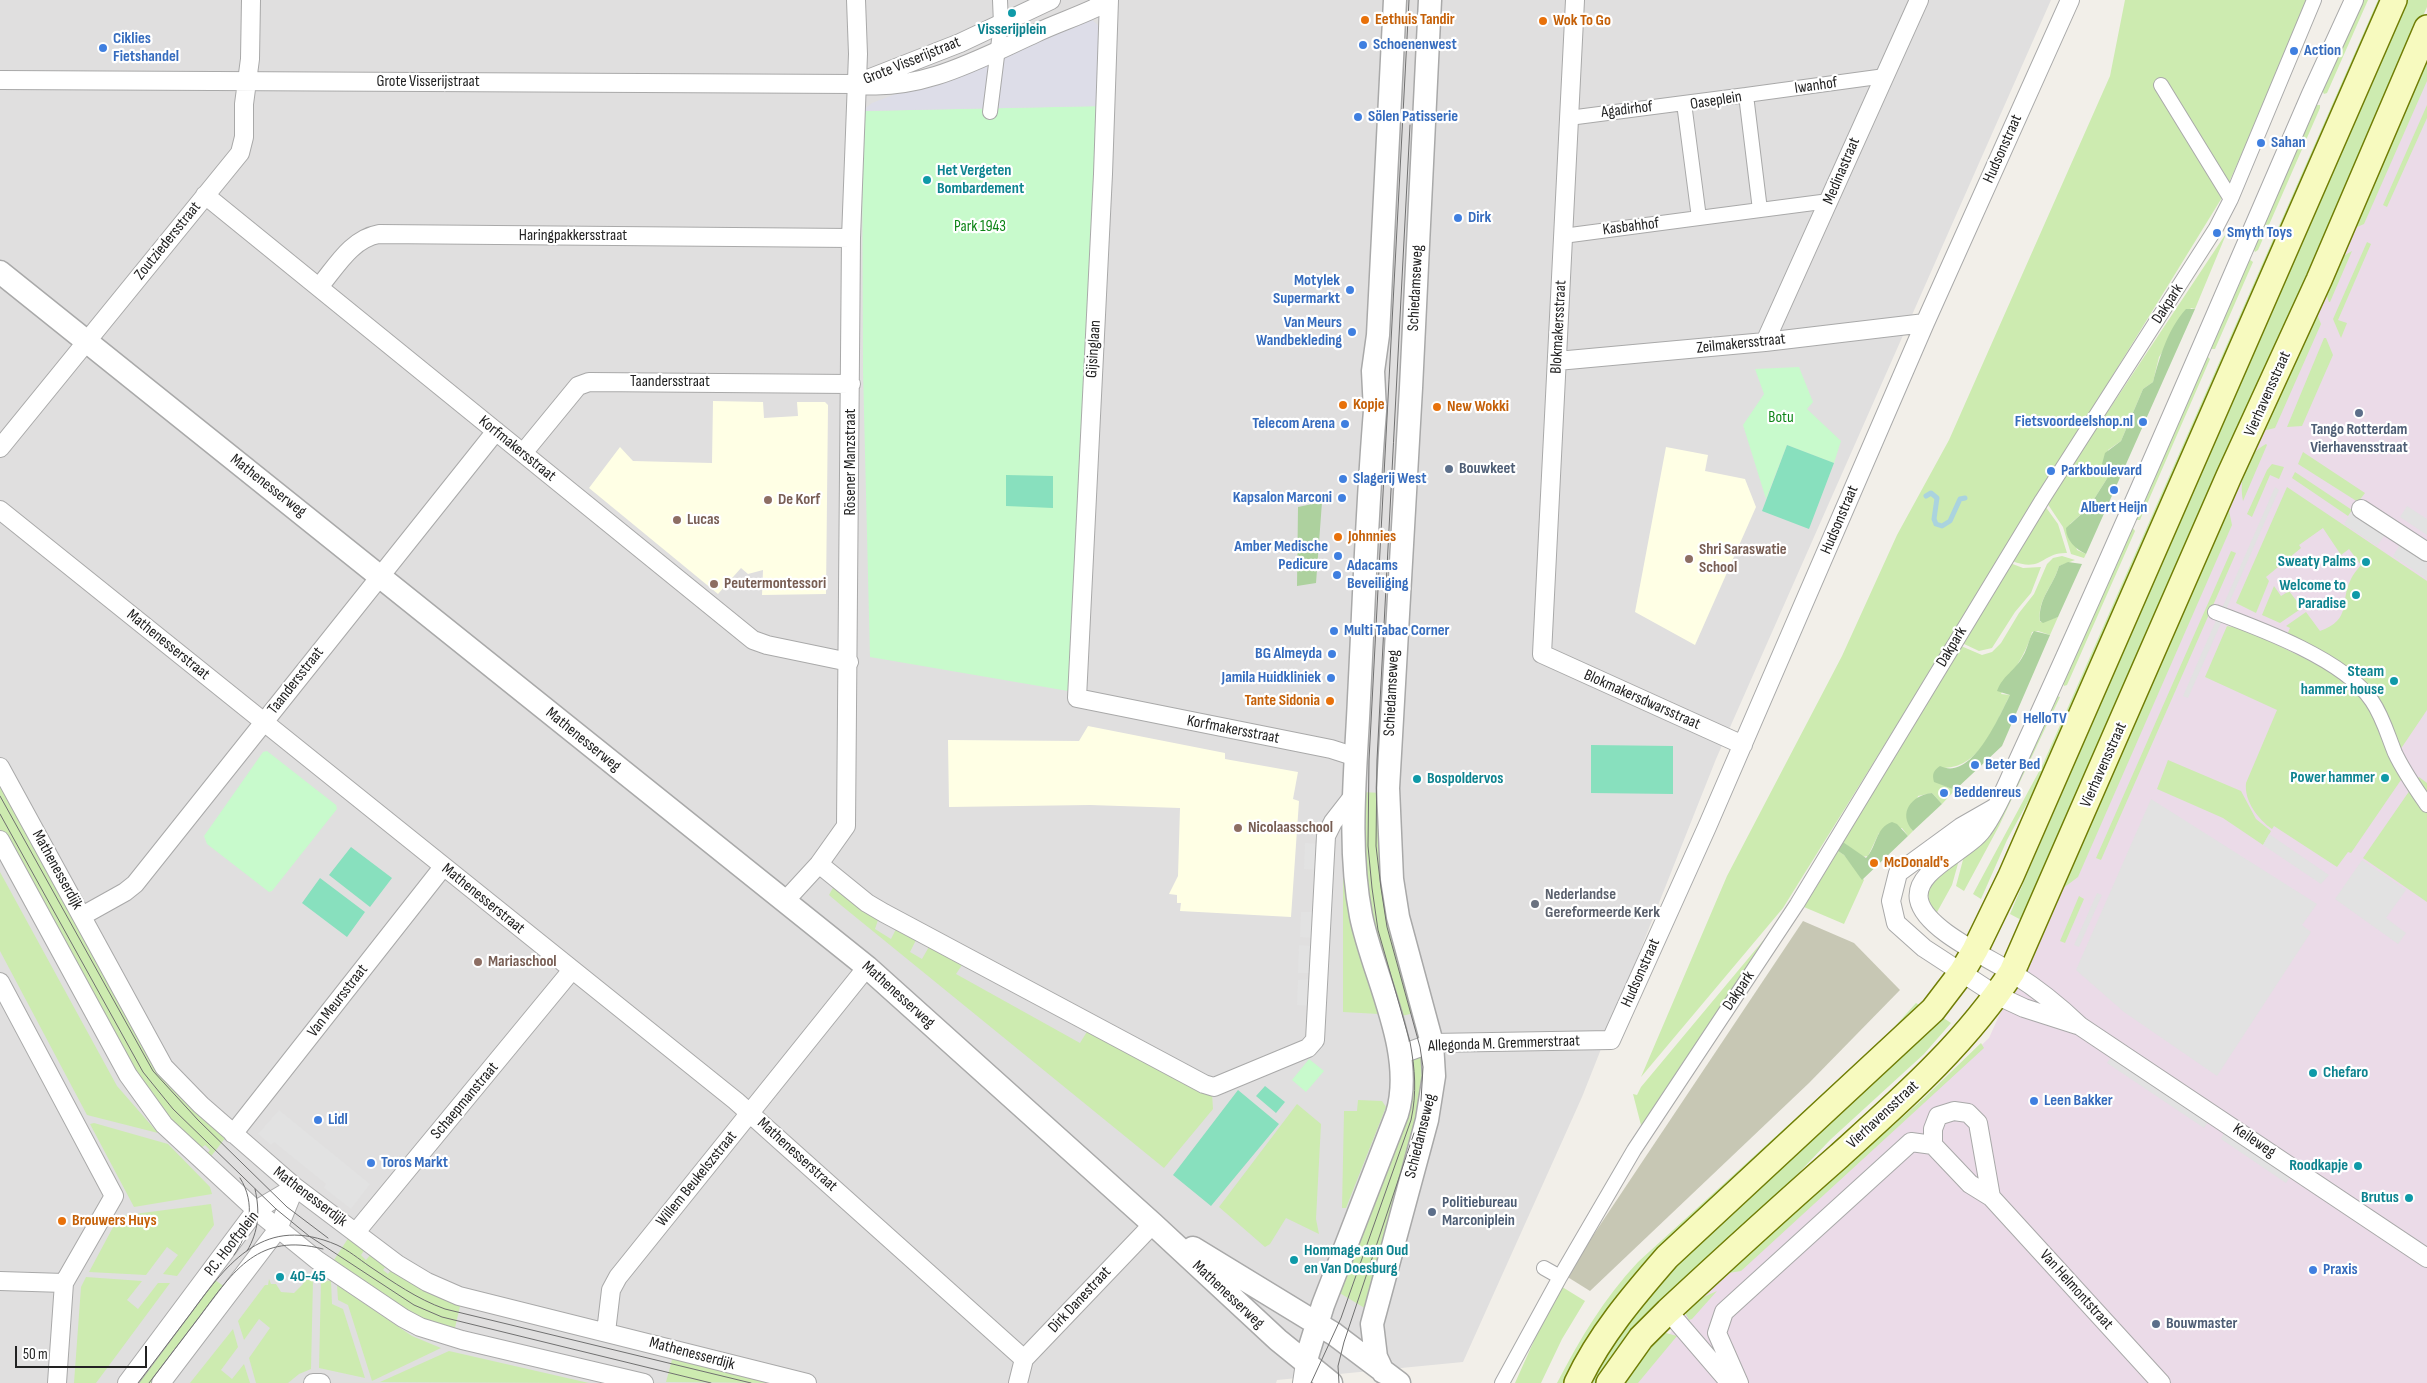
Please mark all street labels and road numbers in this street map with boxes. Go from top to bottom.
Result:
street label: Grote Visserijstraat [861,33,963,89]
street label: Grote Visserijstraat [376,72,480,92]
street label: Iwanhof [1793,73,1839,99]
street label: Oaseplein [1689,87,1743,115]
street label: Agadirhof [1600,97,1654,123]
street label: Hudsonstraat [1979,112,2027,186]
street label: Medinastraat [1819,135,1865,207]
street label: Zoutziedersstraat [131,198,205,284]
street label: Kasbahhof [1602,214,1660,240]
street label: Haringpakkersstraat [519,226,627,246]
street label: Schiedamseweg [1404,244,1428,332]
street label: Blokmakersstraat [1547,280,1571,374]
street label: Dakpark [2148,281,2188,327]
street label: Gijsinglaan [1082,319,1106,379]
street label: Zeilmakersstraat [1695,330,1787,358]
street label: Vierhavensstraat [2241,348,2295,440]
street label: Taandersstraat [630,372,710,392]
street label: Rösener Manzstraat [841,409,861,515]
street label: Korfmakersstraat [475,412,559,486]
street label: Mathenesserweg [226,450,310,522]
street label: Hudsonstraat [1817,483,1863,557]
street label: Mathenesserstraat [123,606,213,684]
street label: Dakpark [1933,623,1971,671]
street label: Taandersstraat [264,644,328,718]
street label: Schiedamseweg [1380,649,1404,737]
street label: Blokmakersdwarsstraat [1581,666,1703,734]
street label: Mathenesserweg [541,704,625,776]
street label: Korfmakersstraat [1185,712,1281,748]
street label: Vierhavensstraat [2077,719,2131,811]
street label: Mathenesserdijk [27,827,87,913]
street label: Mathenesserstraat [438,860,528,938]
street label: Hudsonstraat [1617,936,1665,1010]
street label: Mathenesserweg [858,957,938,1033]
street label: Van Meursstraat [304,961,372,1041]
street label: Dakpark [1719,968,1759,1014]
street label: Allegonda M. Gremmerstraat [1428,1032,1580,1056]
street label: Schaepmanstraat [427,1059,503,1143]
street label: Vierhavensstraat [1843,1077,1923,1153]
street label: Schiedamseweg [1401,1092,1441,1180]
street label: Mathenesserstraat [753,1114,841,1196]
street label: Keileweg [2229,1120,2279,1162]
street label: Willem Beukelszstraat [653,1127,741,1231]
street label: Mathenesserdijk [269,1163,351,1231]
street label: P.C. Hooftplein [201,1208,263,1280]
street label: Van Helmontstraat [2035,1246,2117,1334]
street label: Mathenesserweg [1188,1257,1268,1333]
street label: Dirk Danestraat [1045,1263,1115,1337]
street label: Mathenesserdijk [647,1333,737,1375]

